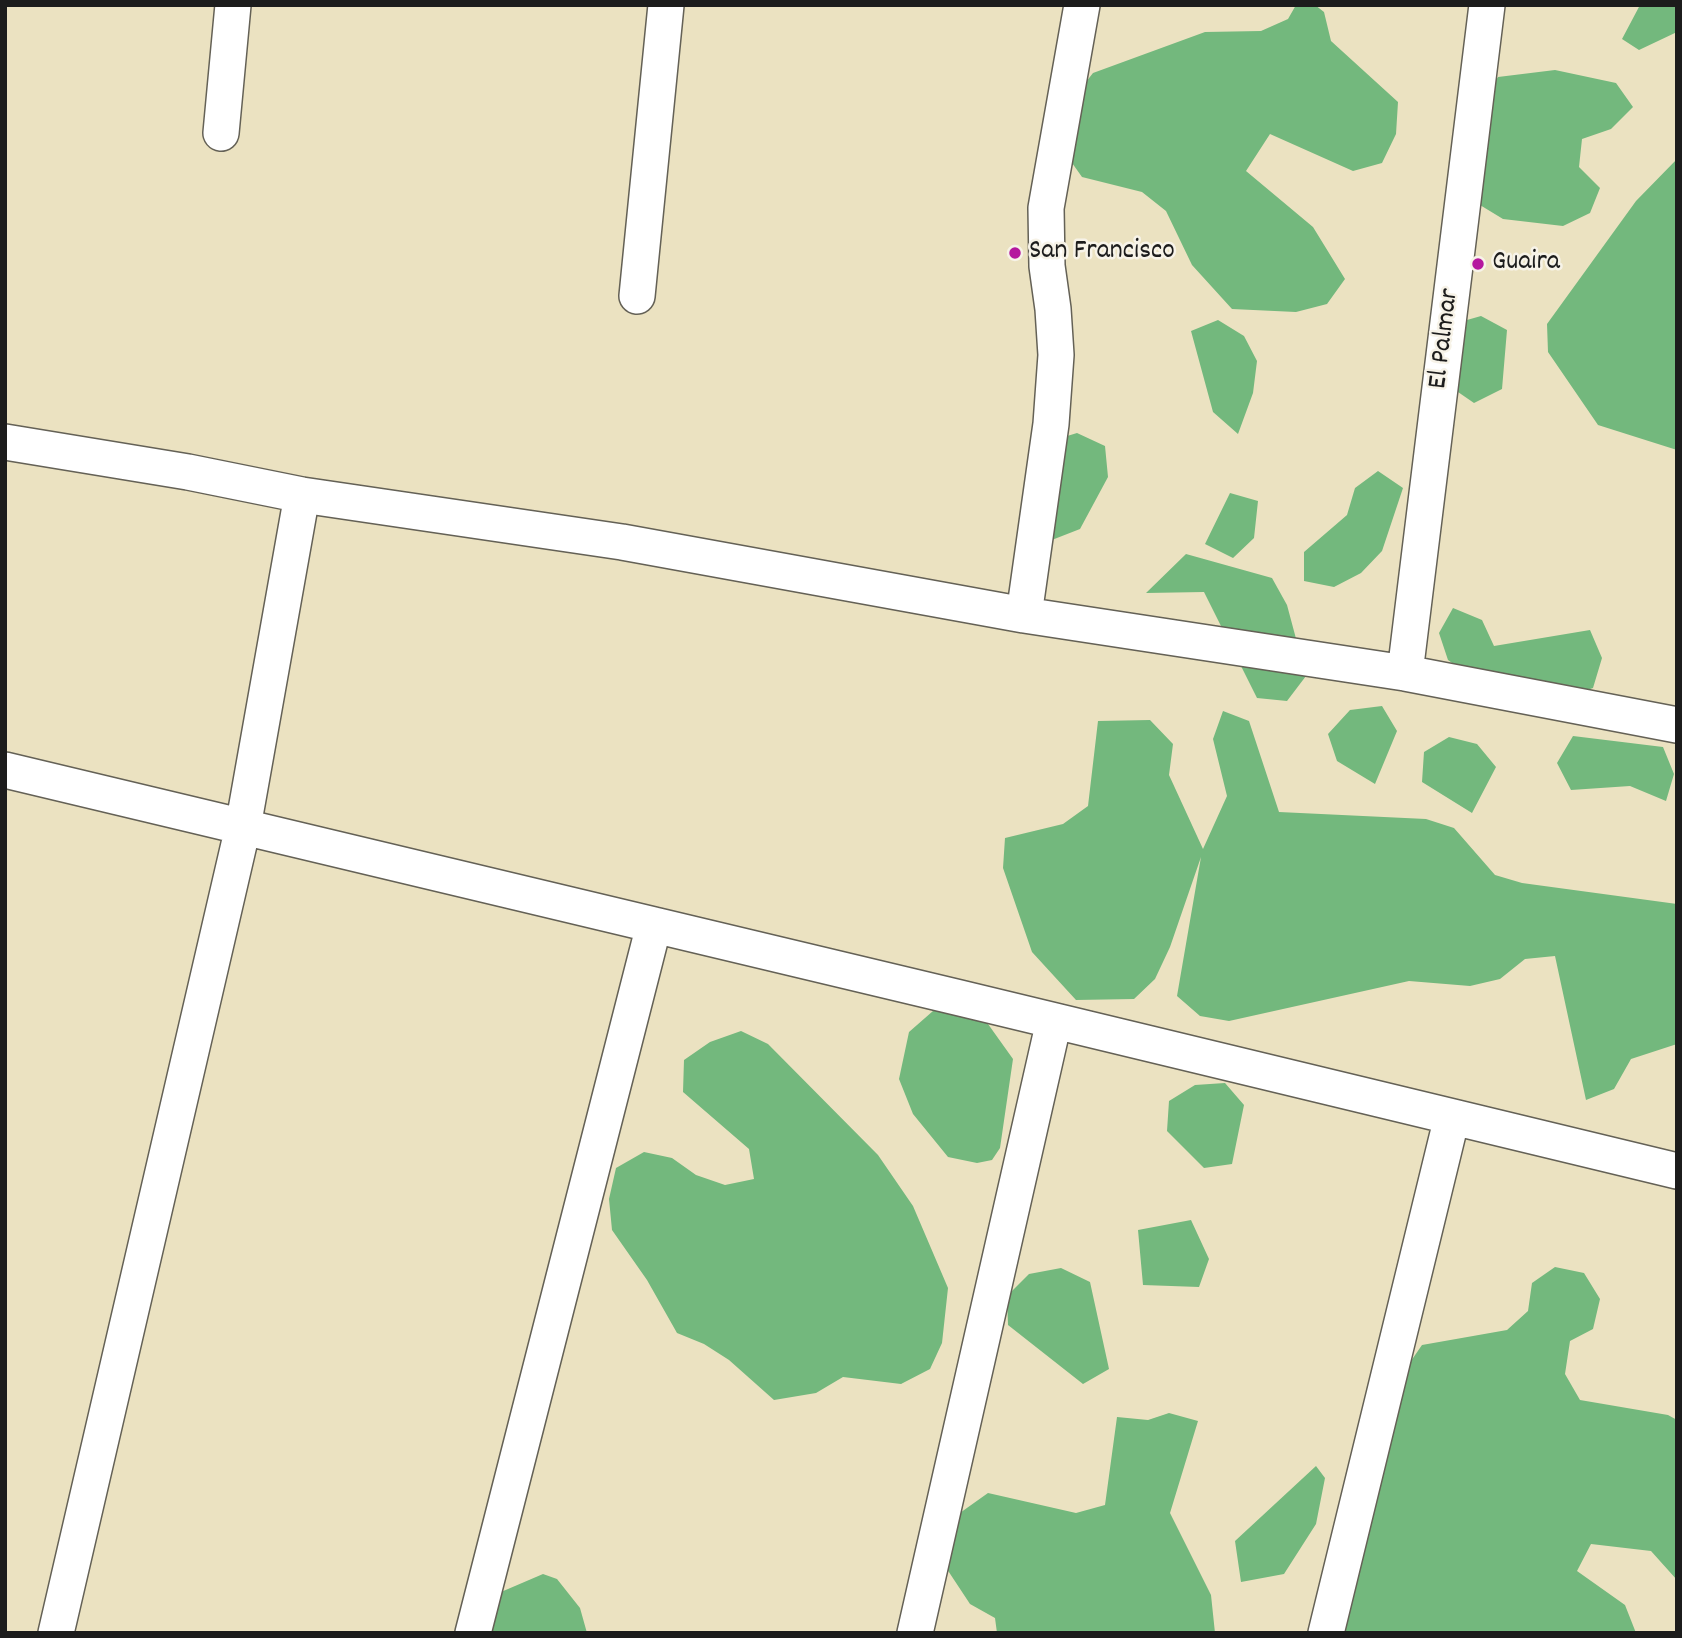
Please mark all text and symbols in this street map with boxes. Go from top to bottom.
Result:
place label: San Francisco [1029,236,1175,270]
marker: San Francisco [1007,245,1023,261]
place label: Guaira [1492,247,1560,281]
marker: Guaira [1470,256,1486,272]
street label: El Palmar [1423,287,1469,391]

